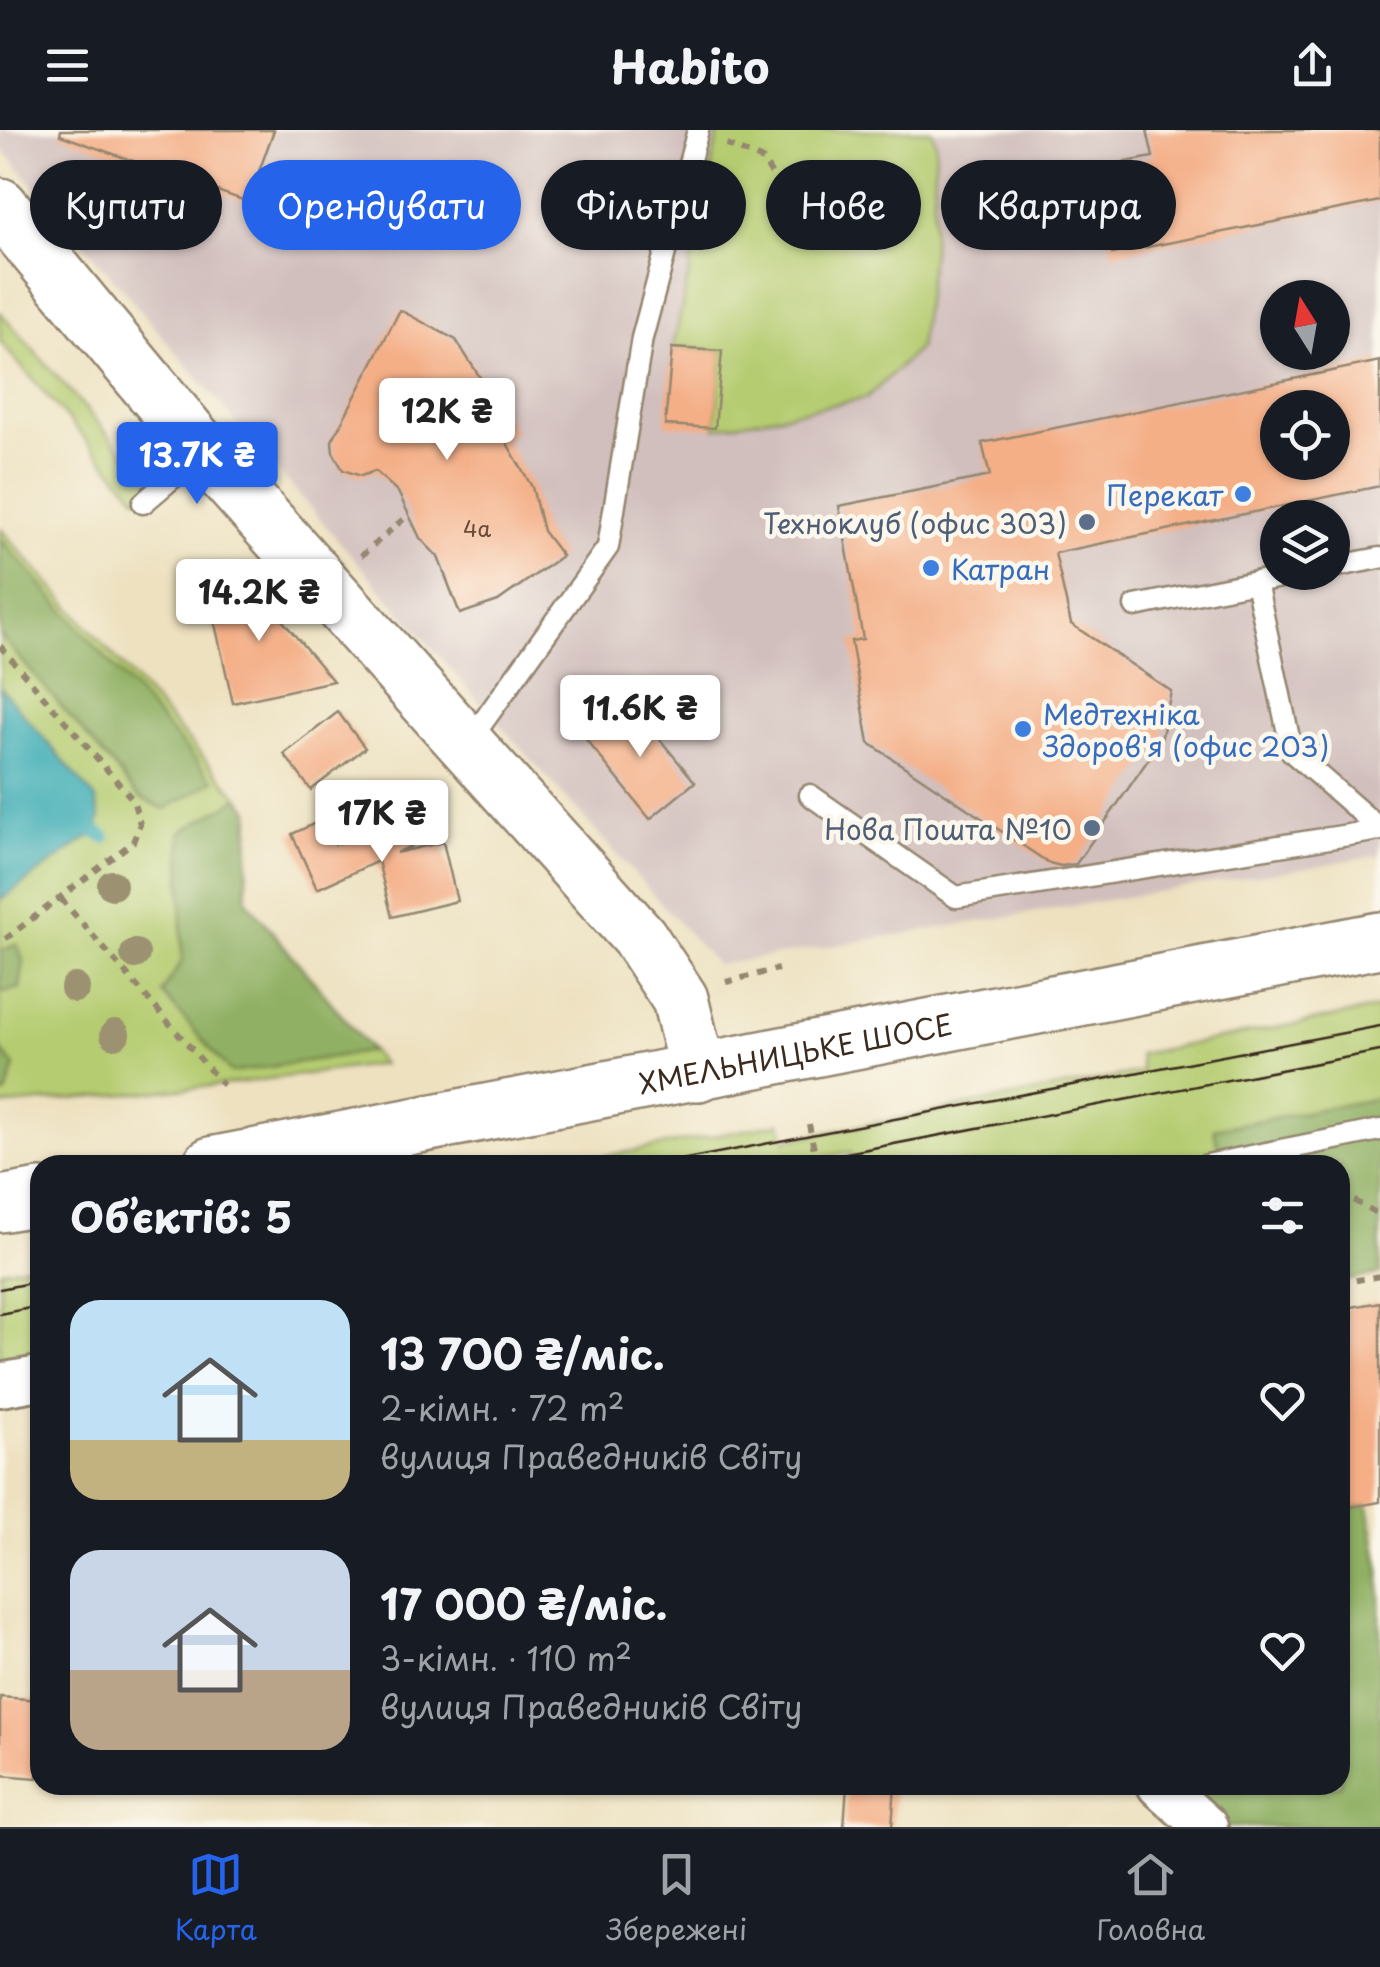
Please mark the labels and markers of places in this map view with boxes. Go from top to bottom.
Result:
pin: 12K ₴ [377,378,517,463]
pin: 13.7K ₴ [105,422,289,507]
place label: Перекат [1106,473,1224,516]
marker: Перекат [1232,483,1254,505]
place label: Техноклуб (офис 303) [763,501,1067,544]
marker: Техноклуб (офис 303) [1076,511,1098,533]
place label: Катран [951,547,1050,590]
marker: Катран [920,557,942,579]
pin: 14.2K ₴ [167,559,351,644]
pin: 11.6K ₴ [548,675,732,760]
place label: Медтехніка Здоров'я (офис 203) [1042,692,1329,767]
marker: Медтехніка Здоров'я (офис 203) [1012,718,1034,740]
pin: 17K ₴ [312,780,452,865]
place label: Нова Пошта №10 [824,807,1072,850]
marker: Нова Пошта №10 [1081,817,1103,839]

